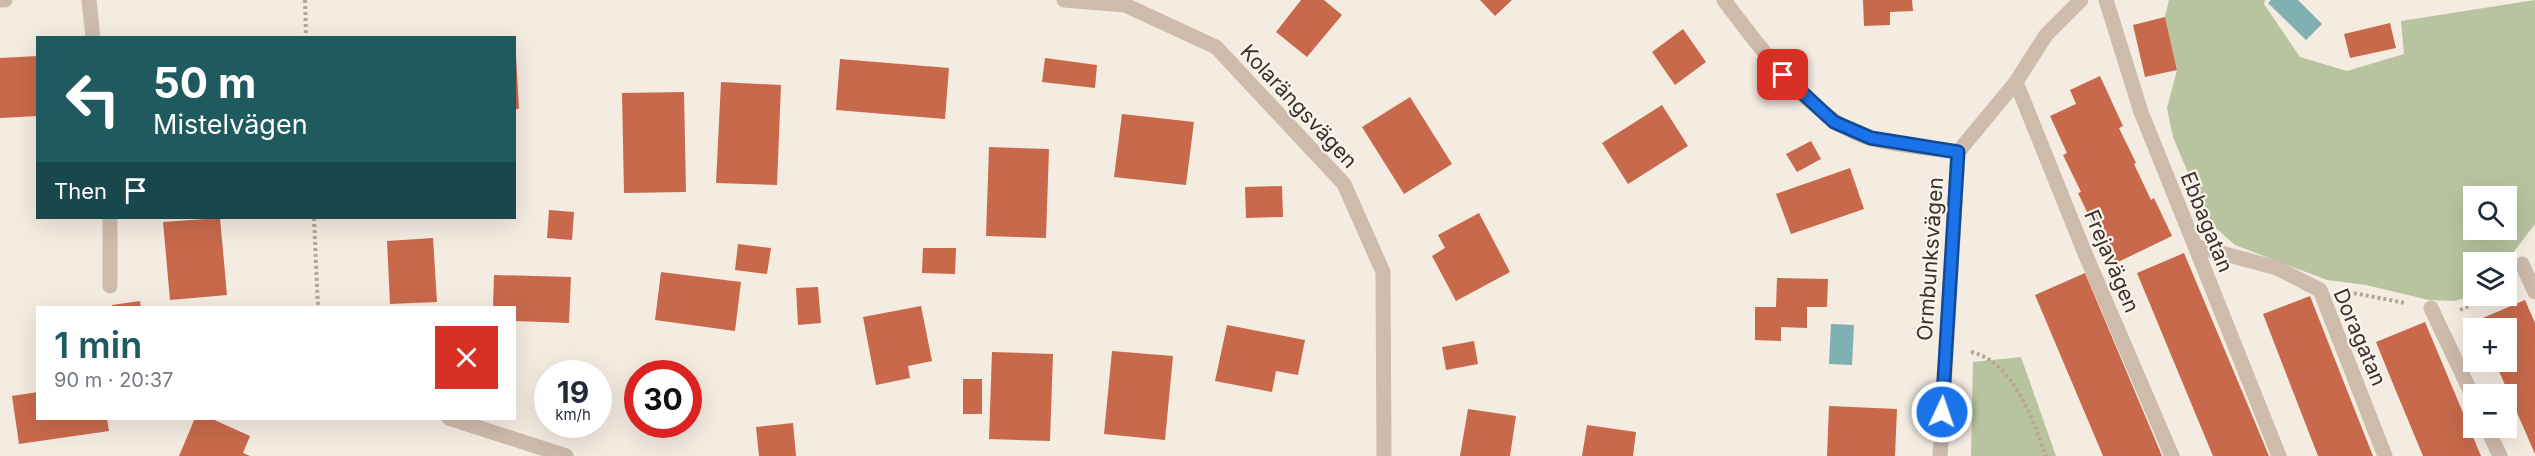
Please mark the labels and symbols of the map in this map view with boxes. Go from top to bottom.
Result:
street label: Kolarängsvägen [1235,39,1363,173]
pin [1757,49,1808,100]
street label: Ebbagatan [2176,168,2238,276]
street label: Ormbunksvägen [1912,176,1948,342]
street label: Frejavägen [2079,206,2145,316]
street label: Doragatan [2328,285,2392,389]
speed limit sign: 30 [624,360,702,438]
position arrow [1910,380,1974,444]

